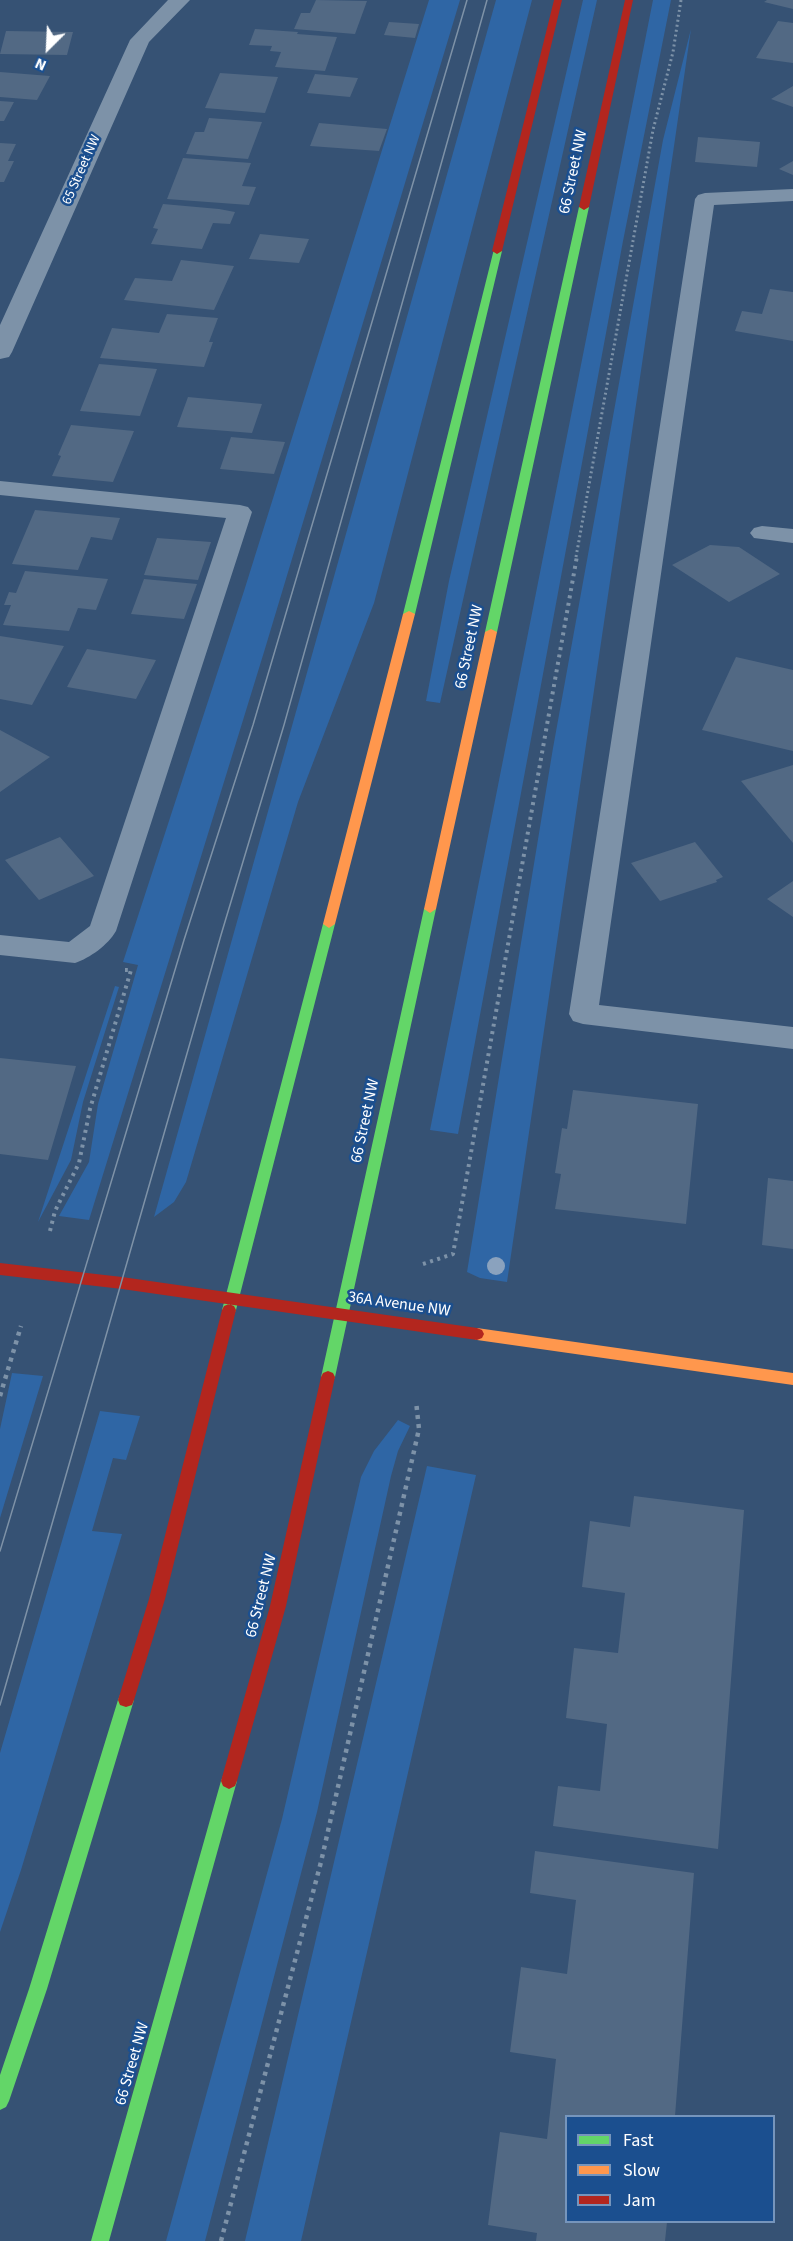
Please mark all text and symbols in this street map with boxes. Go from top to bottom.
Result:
north arrow [18,18,78,78]
text: N [31,52,50,77]
street label: 66 Street NW [556,128,592,216]
street label: 65 Street NW [59,132,105,208]
street label: 66 Street NW [452,603,488,691]
street label: 66 Street NW [348,1077,384,1165]
street label: 36A Avenue NW [347,1288,451,1322]
street label: 66 Street NW [242,1552,282,1640]
street label: 66 Street NW [112,2020,154,2108]
legend [565,2115,775,2223]
text: Fast [623,2128,654,2153]
text: Slow [623,2158,660,2183]
text: Jam [623,2188,656,2213]

